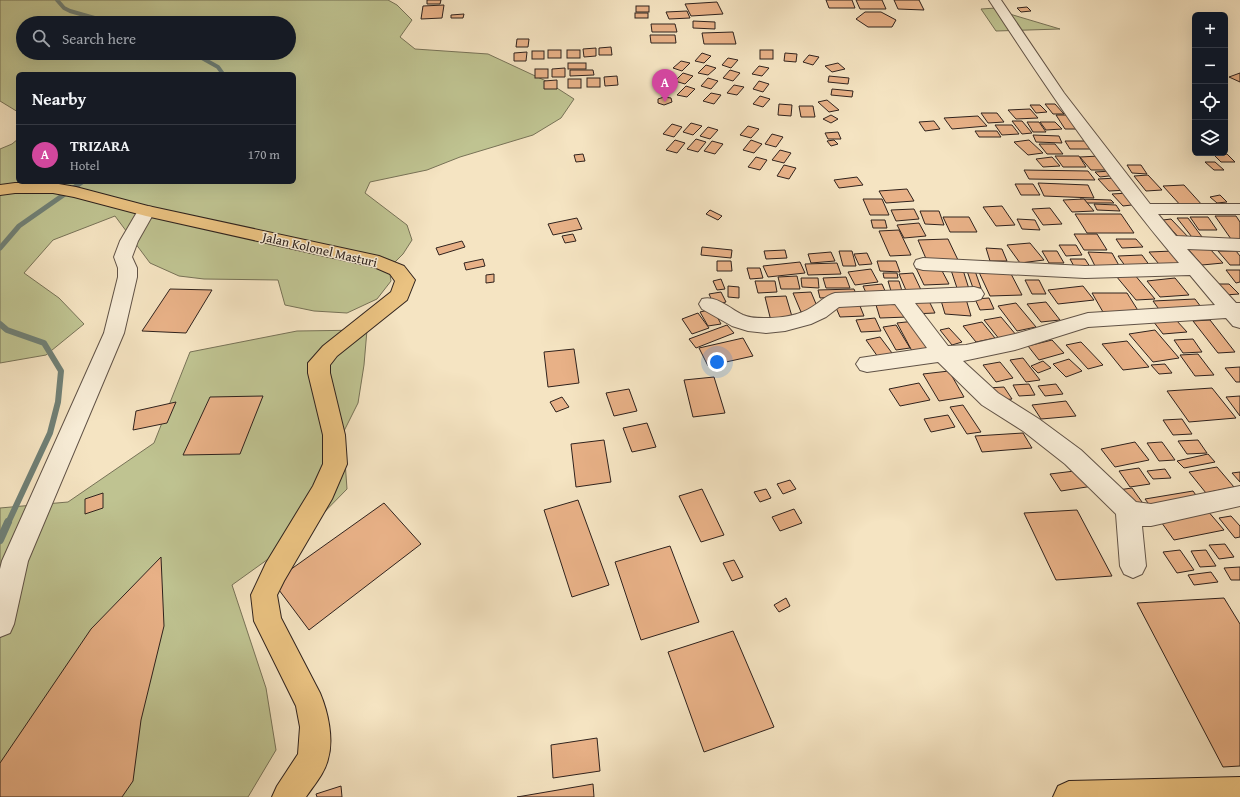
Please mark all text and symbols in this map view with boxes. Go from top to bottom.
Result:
map controls [1192,12,1228,156]
button: + [1192,12,1228,48]
search box [16,16,296,60]
icon: search [30,27,52,49]
text: Search here [62,28,136,49]
button: − [1192,48,1228,84]
pin: A [652,69,678,102]
button: locate [1192,84,1228,120]
text: Nearby [32,86,86,111]
button: layers [1192,120,1228,156]
text: TRIZARA [70,135,130,156]
text: A [41,145,49,164]
text: 170 m [248,145,280,164]
text: Hotel [70,156,100,175]
street label: Jalan Kolonel Masturi [259,227,380,272]
your location [707,352,727,372]

